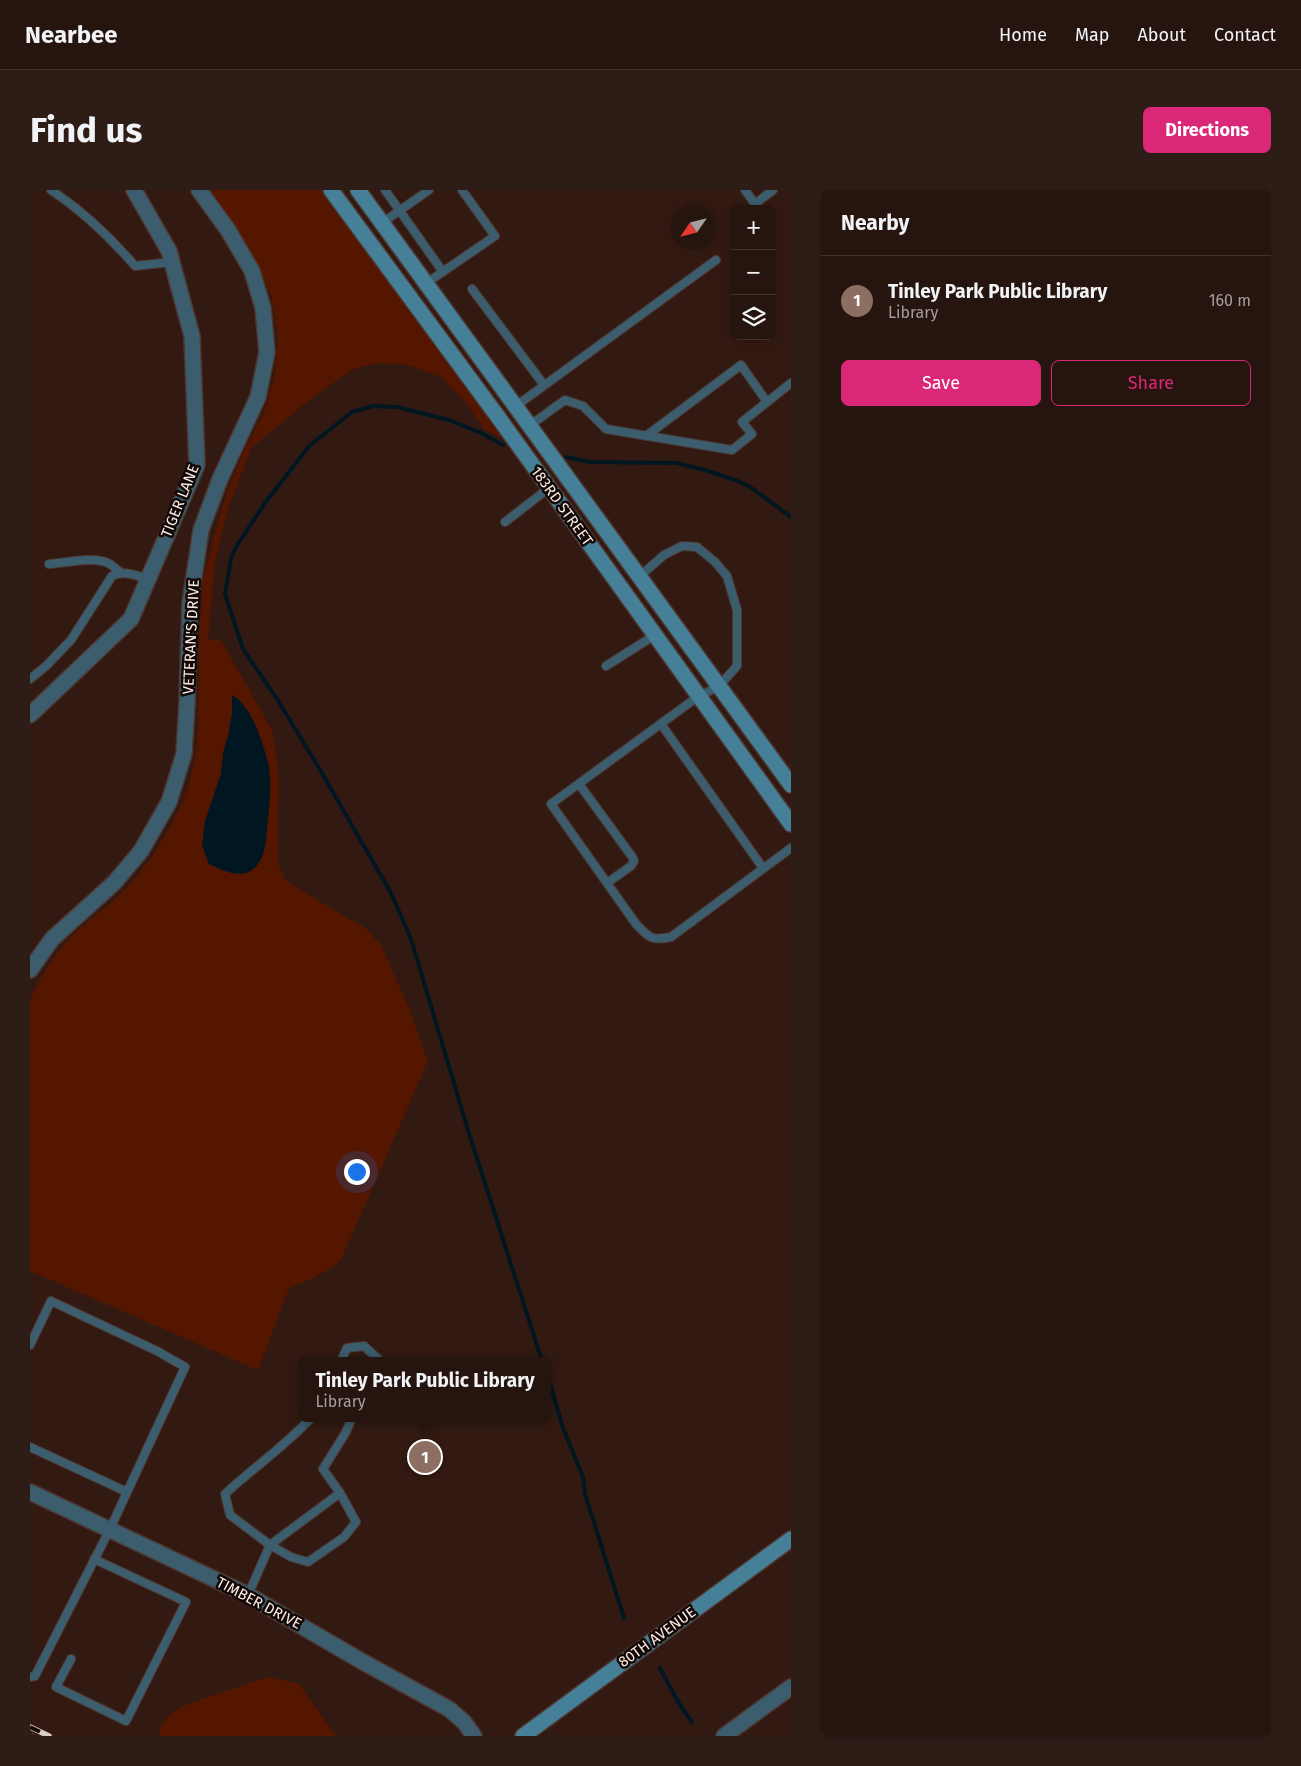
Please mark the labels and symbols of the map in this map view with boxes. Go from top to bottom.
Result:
north arrow [671,205,716,250]
street label: TIGER LANE [157,462,203,540]
street label: 183RD STREET [527,463,597,549]
street label: VETERAN'S DRIVE [179,579,203,695]
your location [344,1159,370,1185]
pin: 1 [409,1438,441,1476]
street label: TIMBER DRIVE [213,1573,305,1633]
street label: 80TH AVENUE [615,1603,699,1671]

